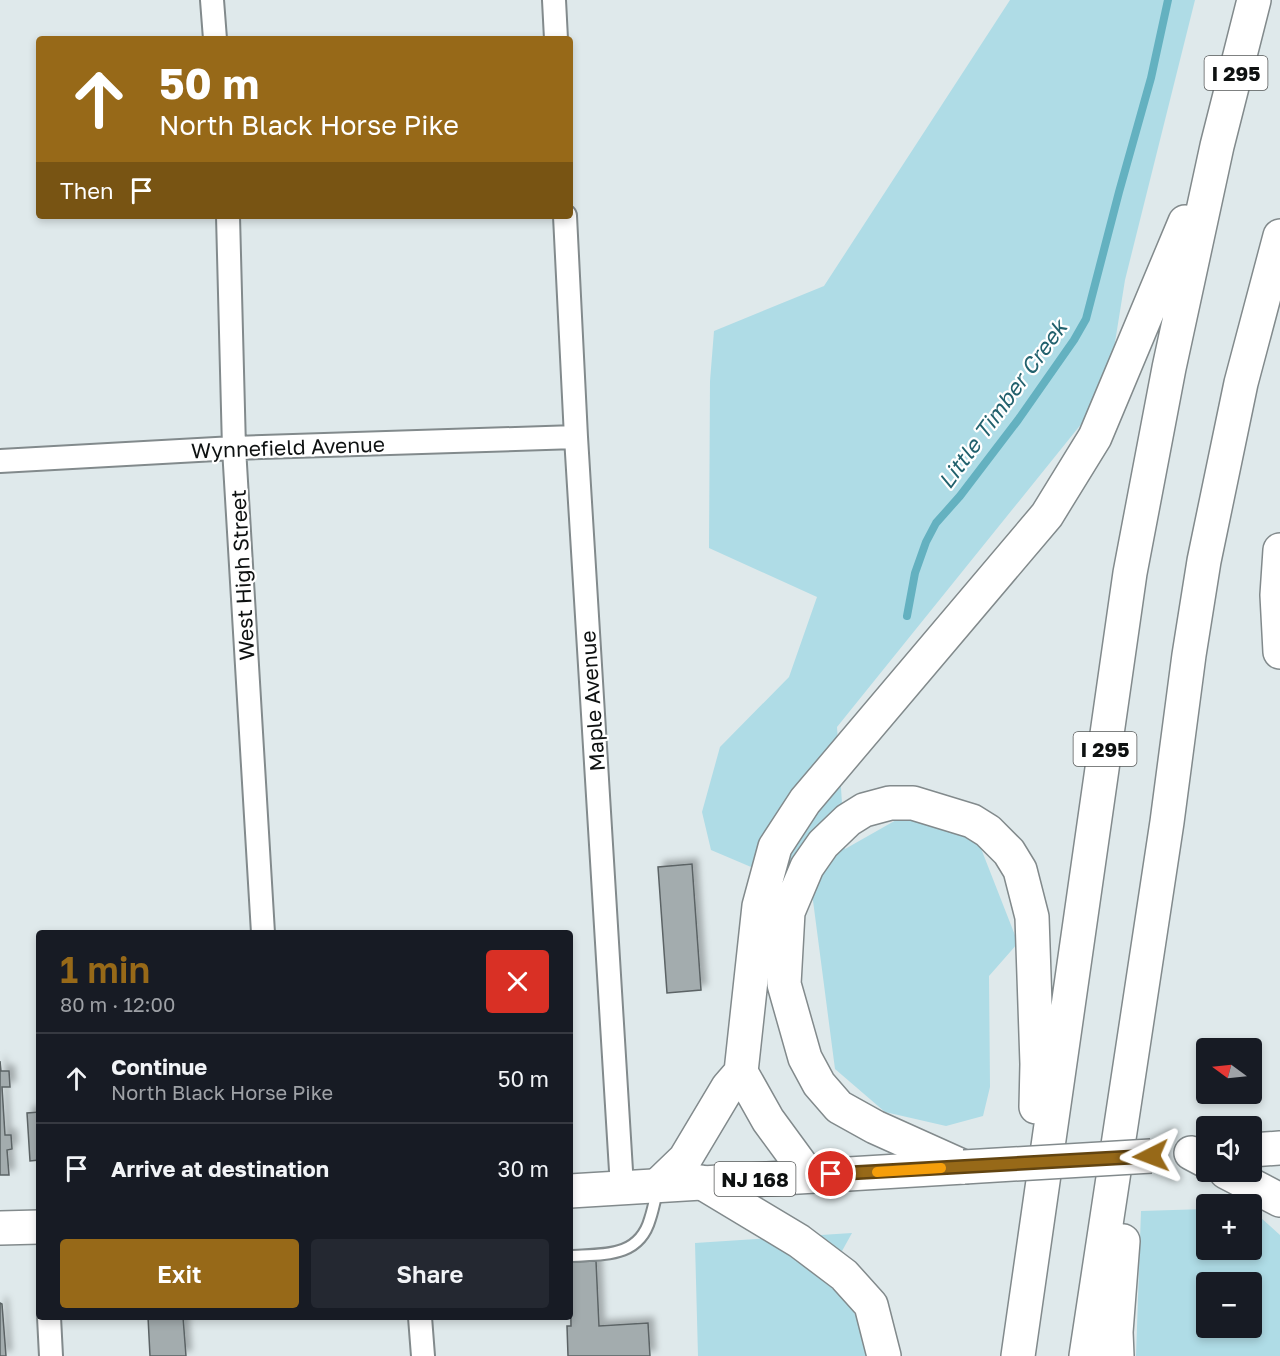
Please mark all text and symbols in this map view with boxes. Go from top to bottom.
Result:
road number: I 295 [1204,56,1268,90]
text: 50 m [159,58,259,108]
icon: ahead [60,60,138,138]
text: North Black Horse Pike [159,109,459,141]
icon: arrive [125,174,158,207]
text: Then [60,177,113,204]
water label: Little Timber Creek [932,312,1074,493]
street label: Wynnefield Avenue [191,431,385,463]
street label: West High Street [225,489,259,661]
street label: Maple Avenue [574,630,610,772]
road number: I 295 [1074,732,1136,766]
text: 1 min [60,948,150,991]
button: close [486,950,549,1013]
text: 80 m · 12:00 [60,992,175,1016]
north arrow [1196,1038,1262,1104]
map controls [1196,1038,1262,1338]
text: Continue [111,1053,207,1080]
icon: ahead [60,1062,93,1095]
text: 50 m [498,1065,549,1092]
text: North Black Horse Pike [111,1080,333,1104]
button: sound [1196,1116,1262,1182]
position arrow [1119,1124,1183,1188]
pin [805,1148,856,1199]
icon: arrive [60,1152,93,1185]
text: Arrive at destination [111,1155,329,1182]
text: 30 m [498,1155,549,1182]
icon: arrive [814,1157,847,1190]
road number: NJ 168 [714,1162,795,1196]
button: + [1196,1194,1262,1260]
button: Exit [60,1239,299,1308]
button: Share [311,1239,549,1308]
button: − [1196,1272,1262,1338]

